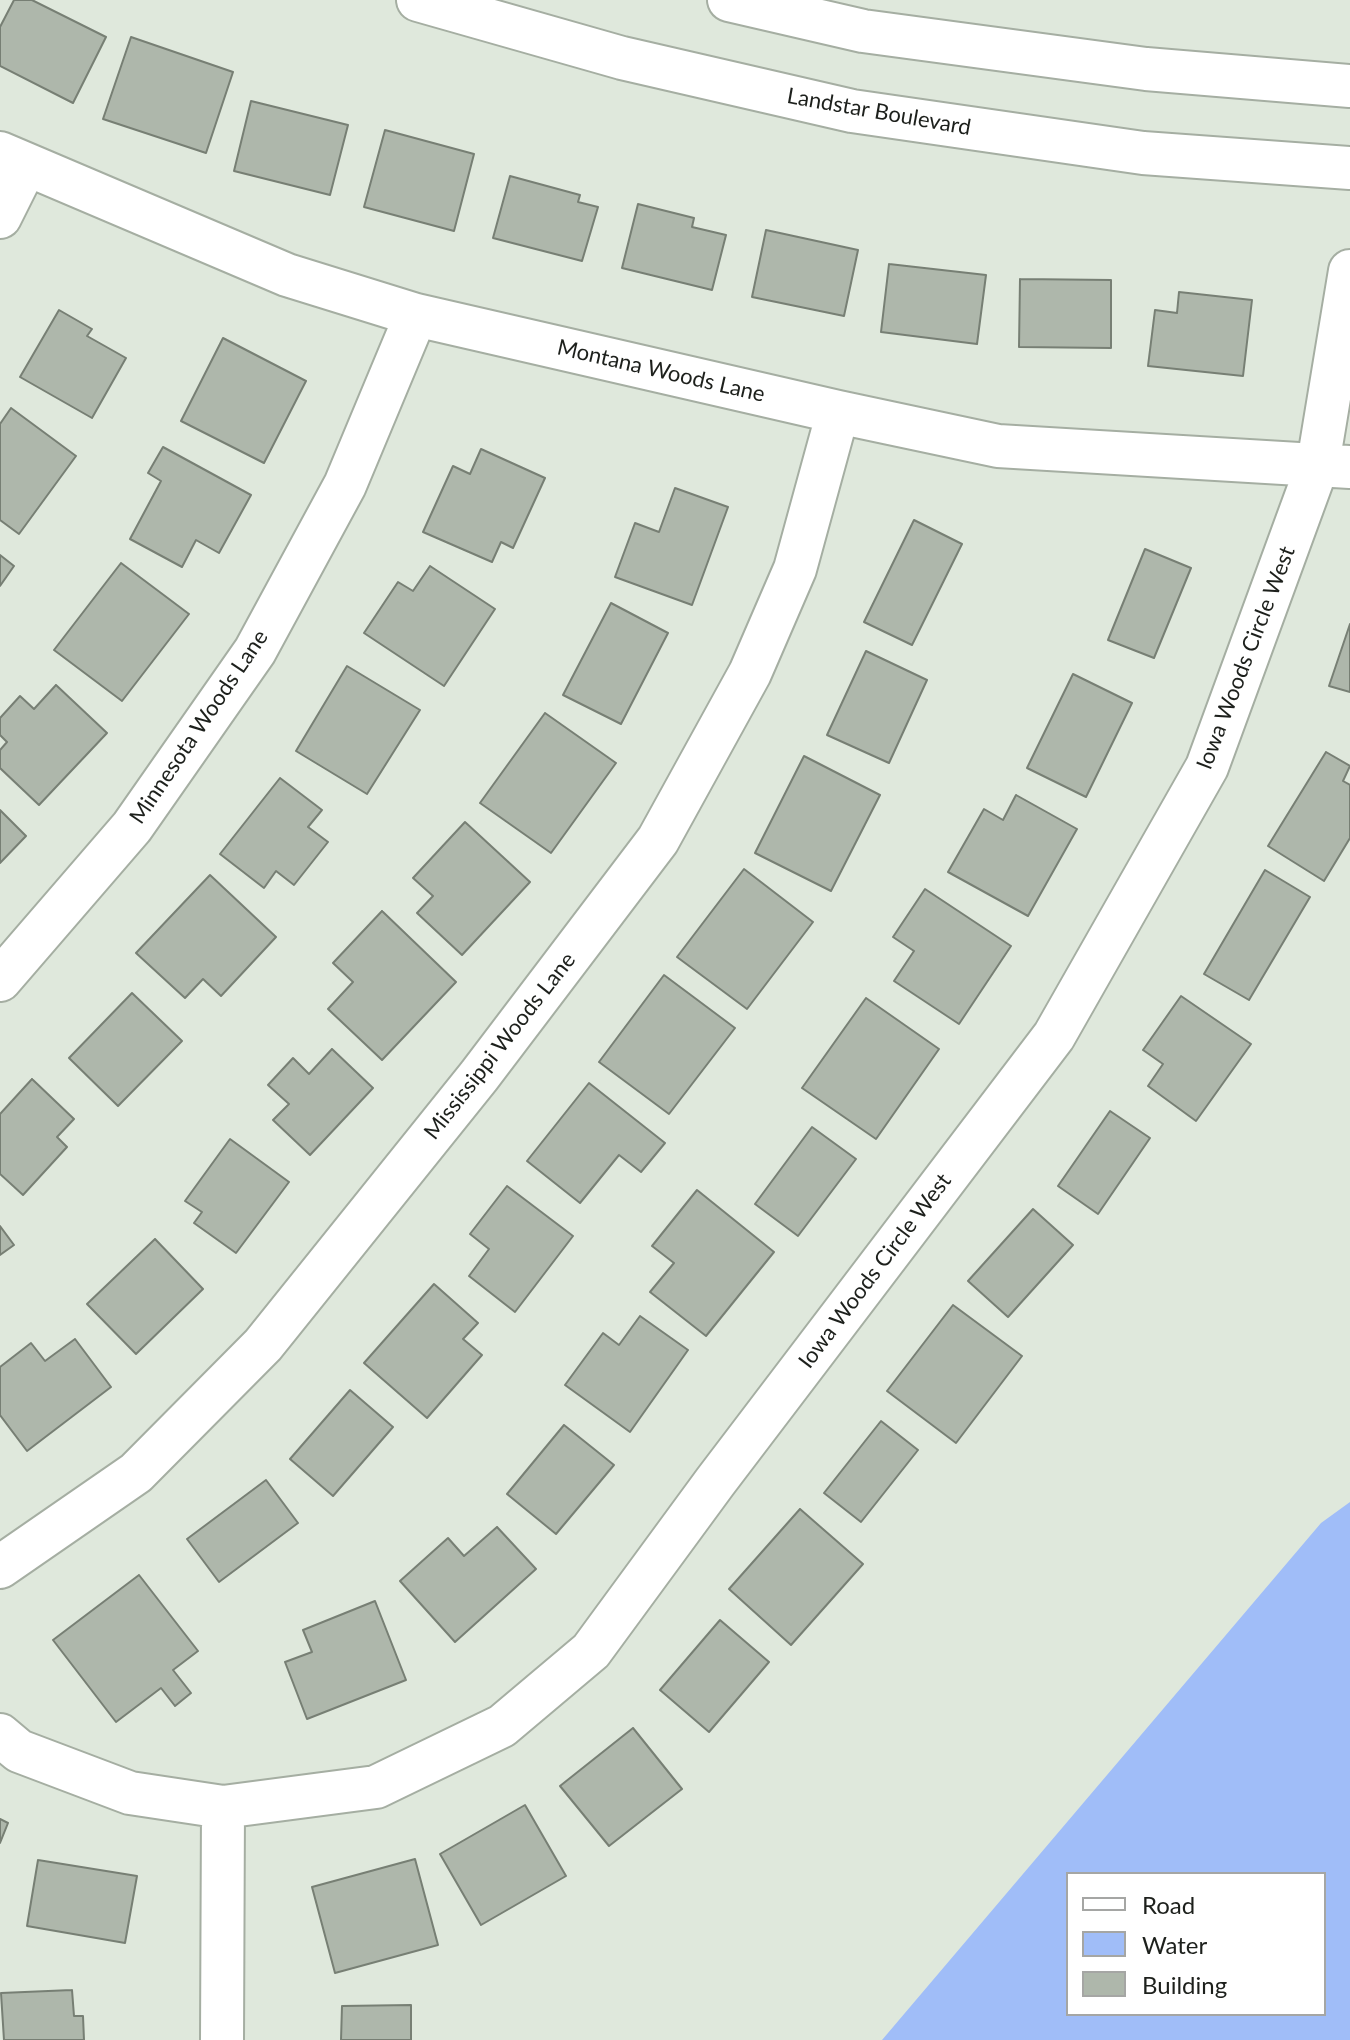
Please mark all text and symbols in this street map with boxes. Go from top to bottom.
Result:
street label: Landstar Boulevard [785,83,973,141]
street label: Montana Woods Lane [555,334,767,408]
street label: Iowa Woods Circle West [1191,543,1301,773]
street label: Minnesota Woods Lane [124,625,274,829]
street label: Mississippi Woods Lane [419,947,581,1145]
street label: Iowa Woods Circle West [793,1168,957,1374]
legend [1066,1872,1326,2016]
text: Road [1142,1890,1195,1919]
text: Water [1142,1930,1207,1959]
text: Building [1142,1970,1227,1999]

